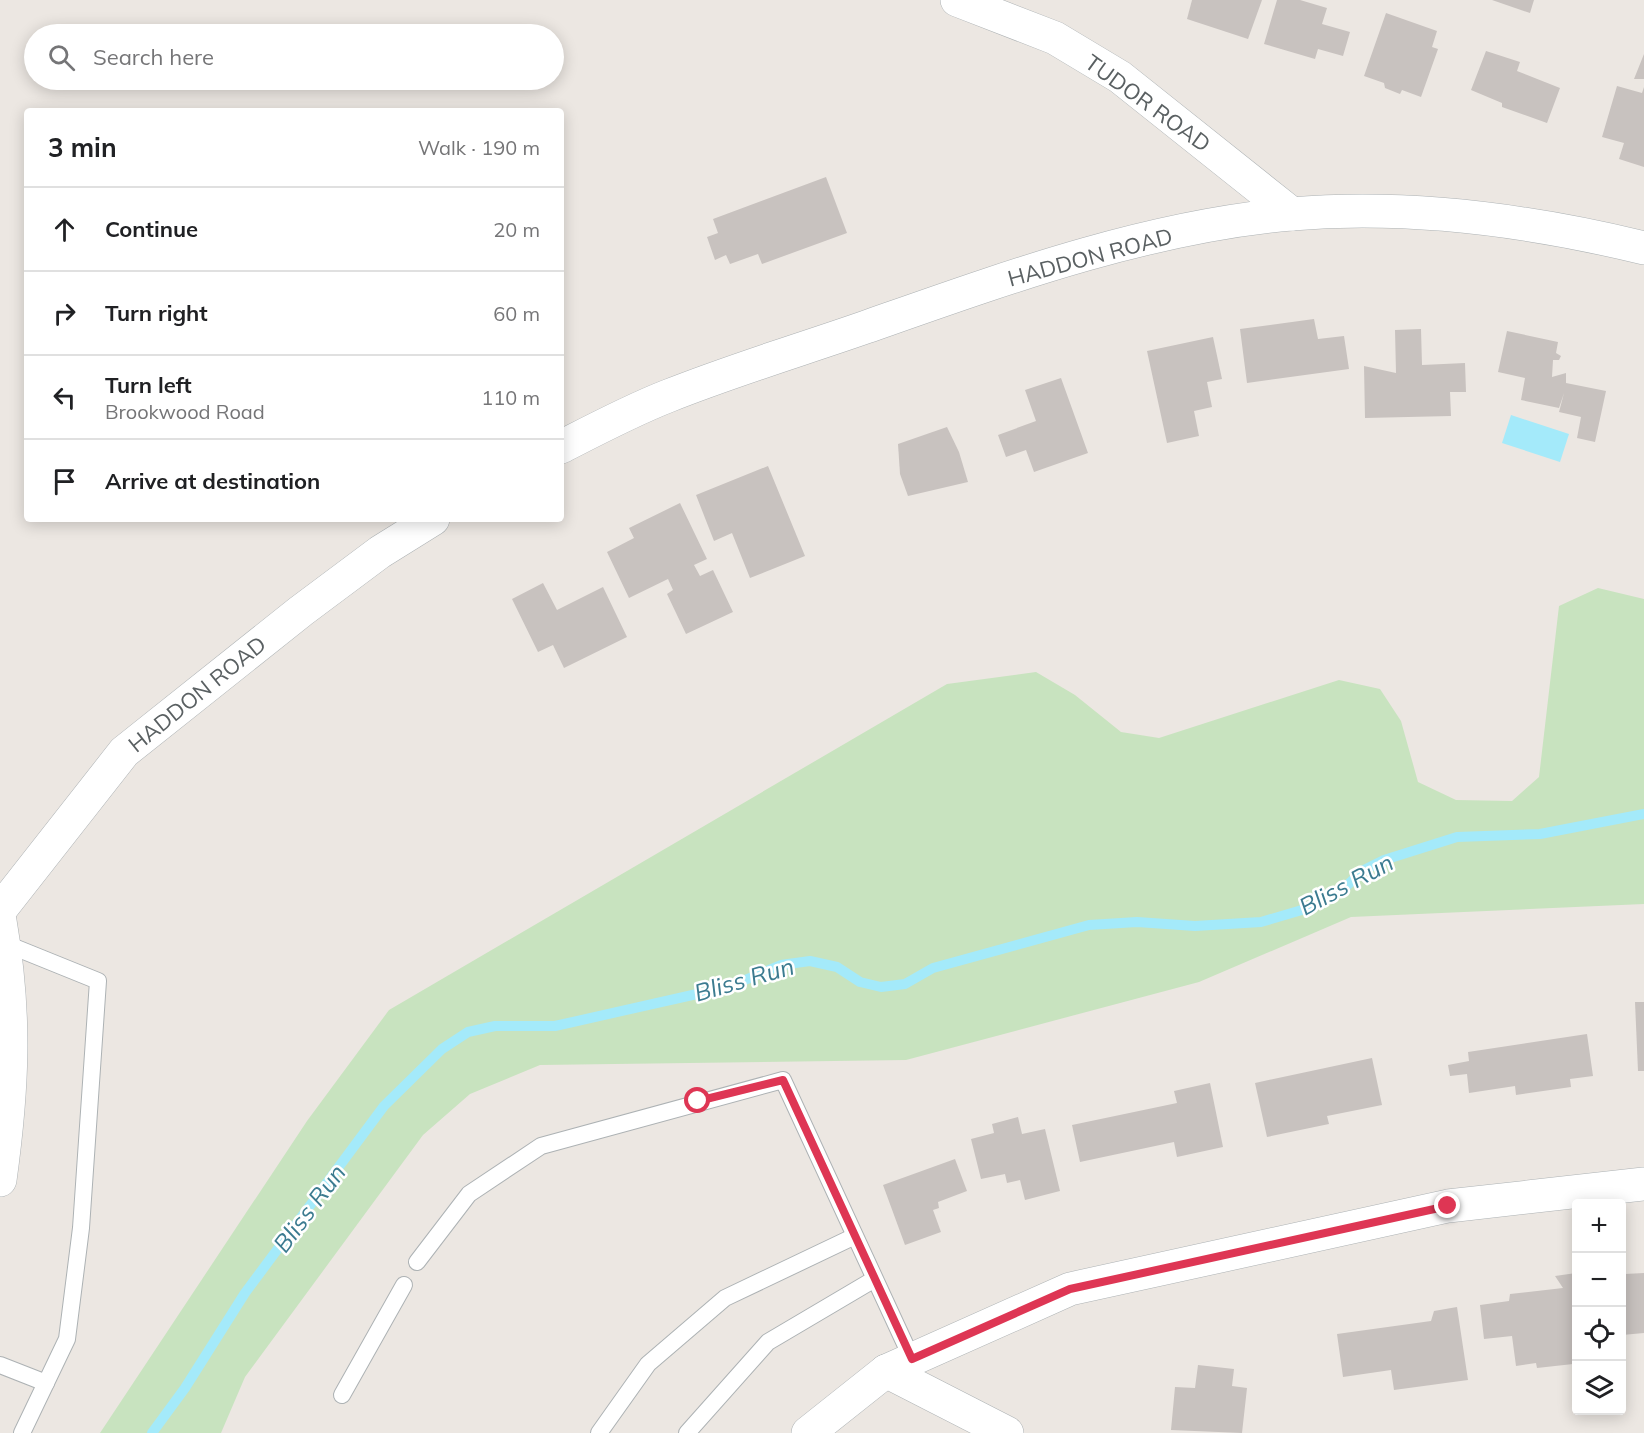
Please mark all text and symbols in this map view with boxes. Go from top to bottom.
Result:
search box [24,24,564,90]
icon: search [45,41,78,74]
text: Search here [93,43,214,71]
street label: TUDOR ROAD [1080,48,1216,158]
text: 3 min [48,131,117,164]
text: Walk · 190 m [418,135,540,160]
icon: ahead [48,213,81,246]
text: Continue [105,215,198,243]
text: 20 m [493,217,540,242]
street label: HADDON ROAD [1005,222,1175,292]
icon: right [48,297,81,330]
text: Turn right [105,299,208,327]
text: 60 m [493,301,540,326]
text: Turn left [105,371,192,399]
icon: left [48,381,81,414]
text: 110 m [481,385,540,410]
text: Brookwood Road [105,399,265,424]
icon: arrive [48,465,81,498]
text: Arrive at destination [105,467,320,495]
street label: HADDON ROAD [122,630,272,758]
water label: Bliss Run [1294,847,1398,921]
water label: Bliss Run [691,950,797,1008]
route start [684,1087,710,1113]
water label: Bliss Run [266,1158,352,1258]
route end [1434,1192,1460,1218]
map controls [1572,1199,1626,1415]
button: + [1572,1199,1626,1253]
button: − [1572,1253,1626,1307]
button: locate [1572,1307,1626,1361]
button: layers [1572,1361,1626,1415]

